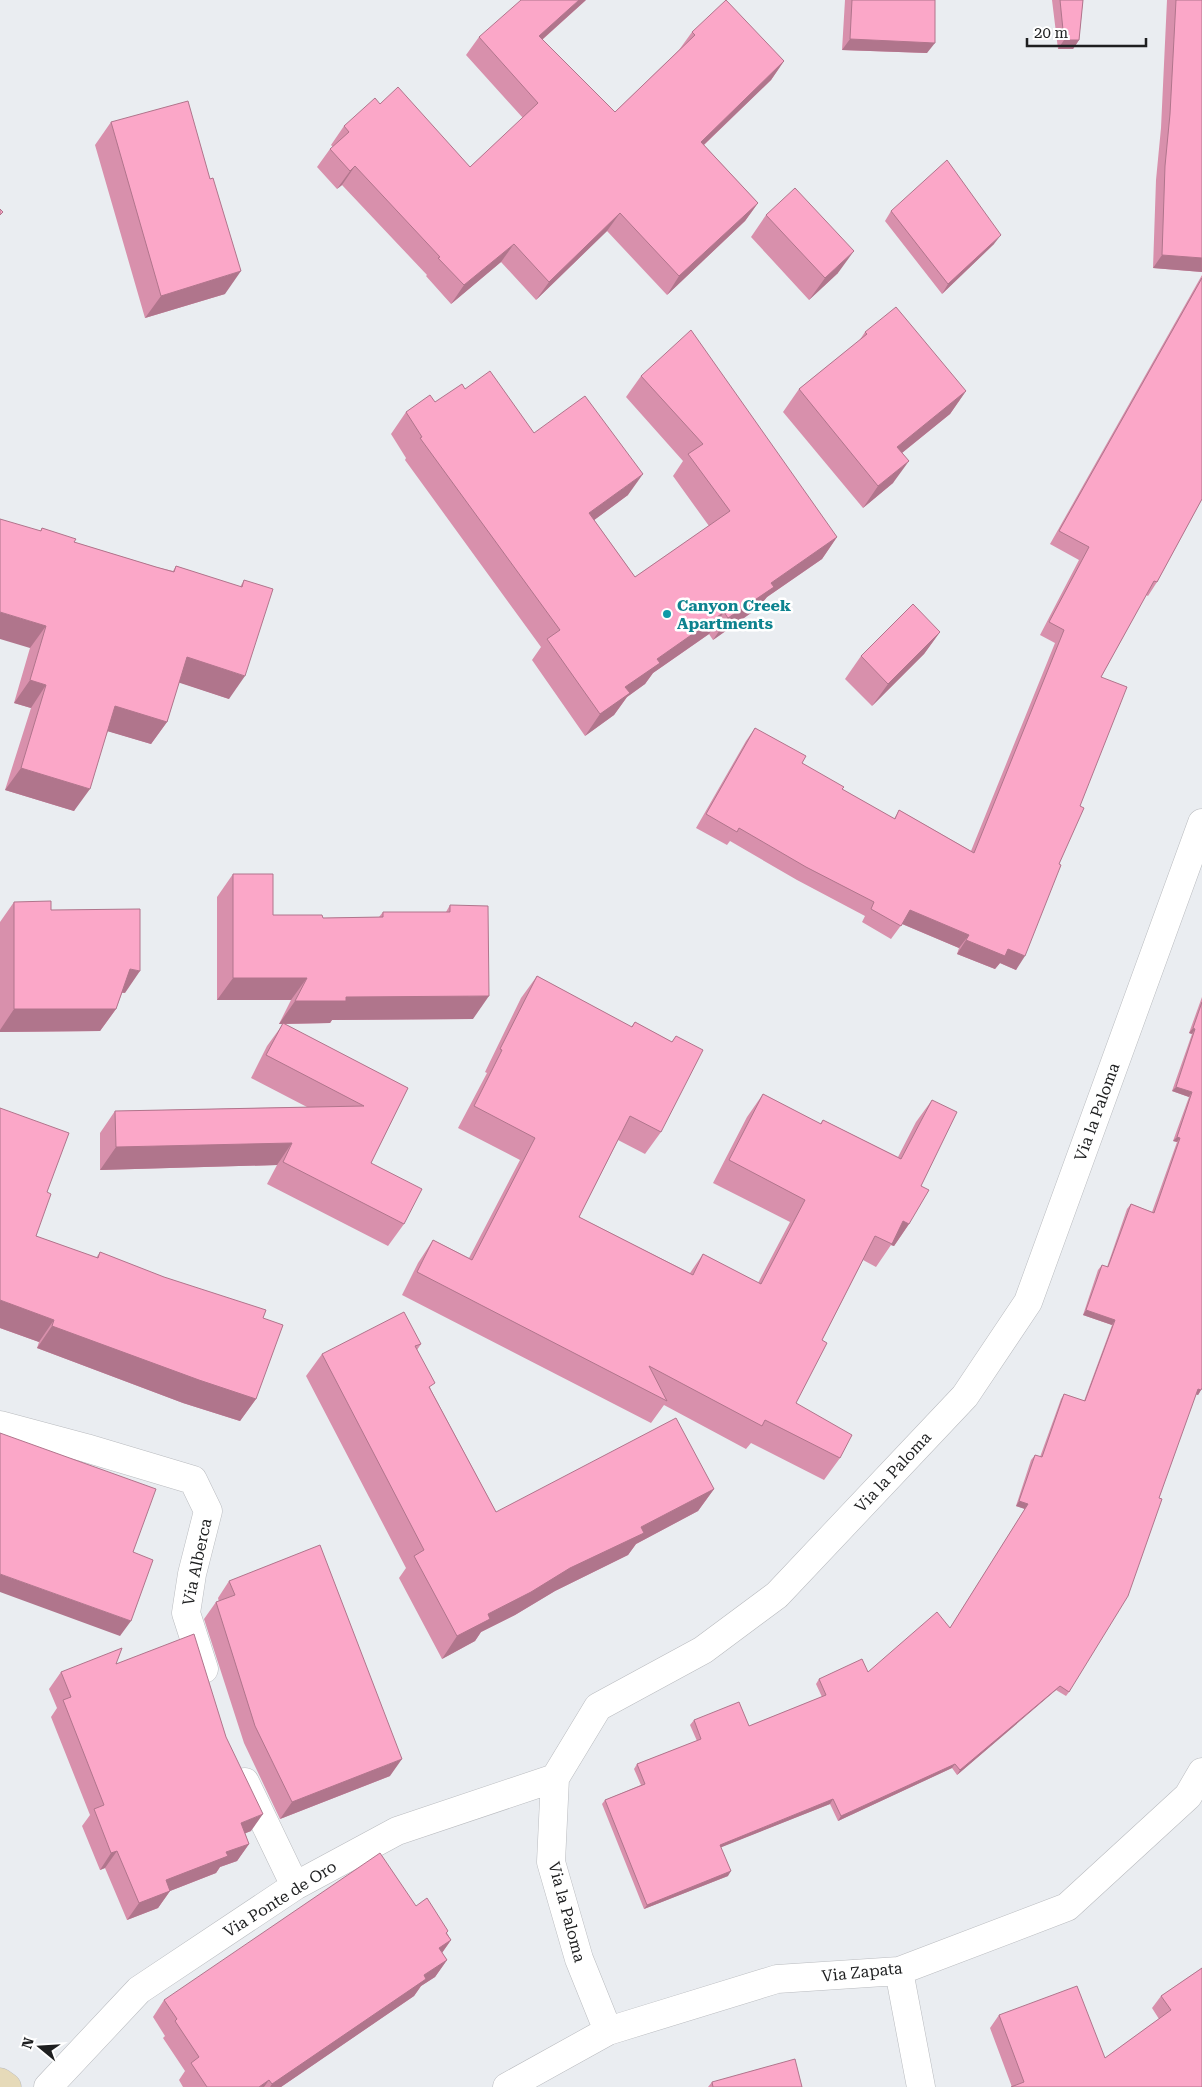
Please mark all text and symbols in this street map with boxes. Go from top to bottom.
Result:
scale bar [1027,15,1146,47]
text: 20 m [1034,24,1069,42]
place label: Canyon Creek Apartments [677,596,791,633]
marker: Canyon Creek Apartments [661,608,673,620]
street label: Via la Paloma [1070,1060,1124,1164]
street label: Via la Paloma [851,1428,935,1516]
street label: Via Alberca [179,1516,216,1607]
street label: Via Ponte de Oro [220,1856,340,1941]
street label: Via la Paloma [544,1860,590,1965]
street label: Via Zapata [821,1958,904,1986]
north arrow [15,2022,65,2072]
text: N [18,2035,37,2051]

